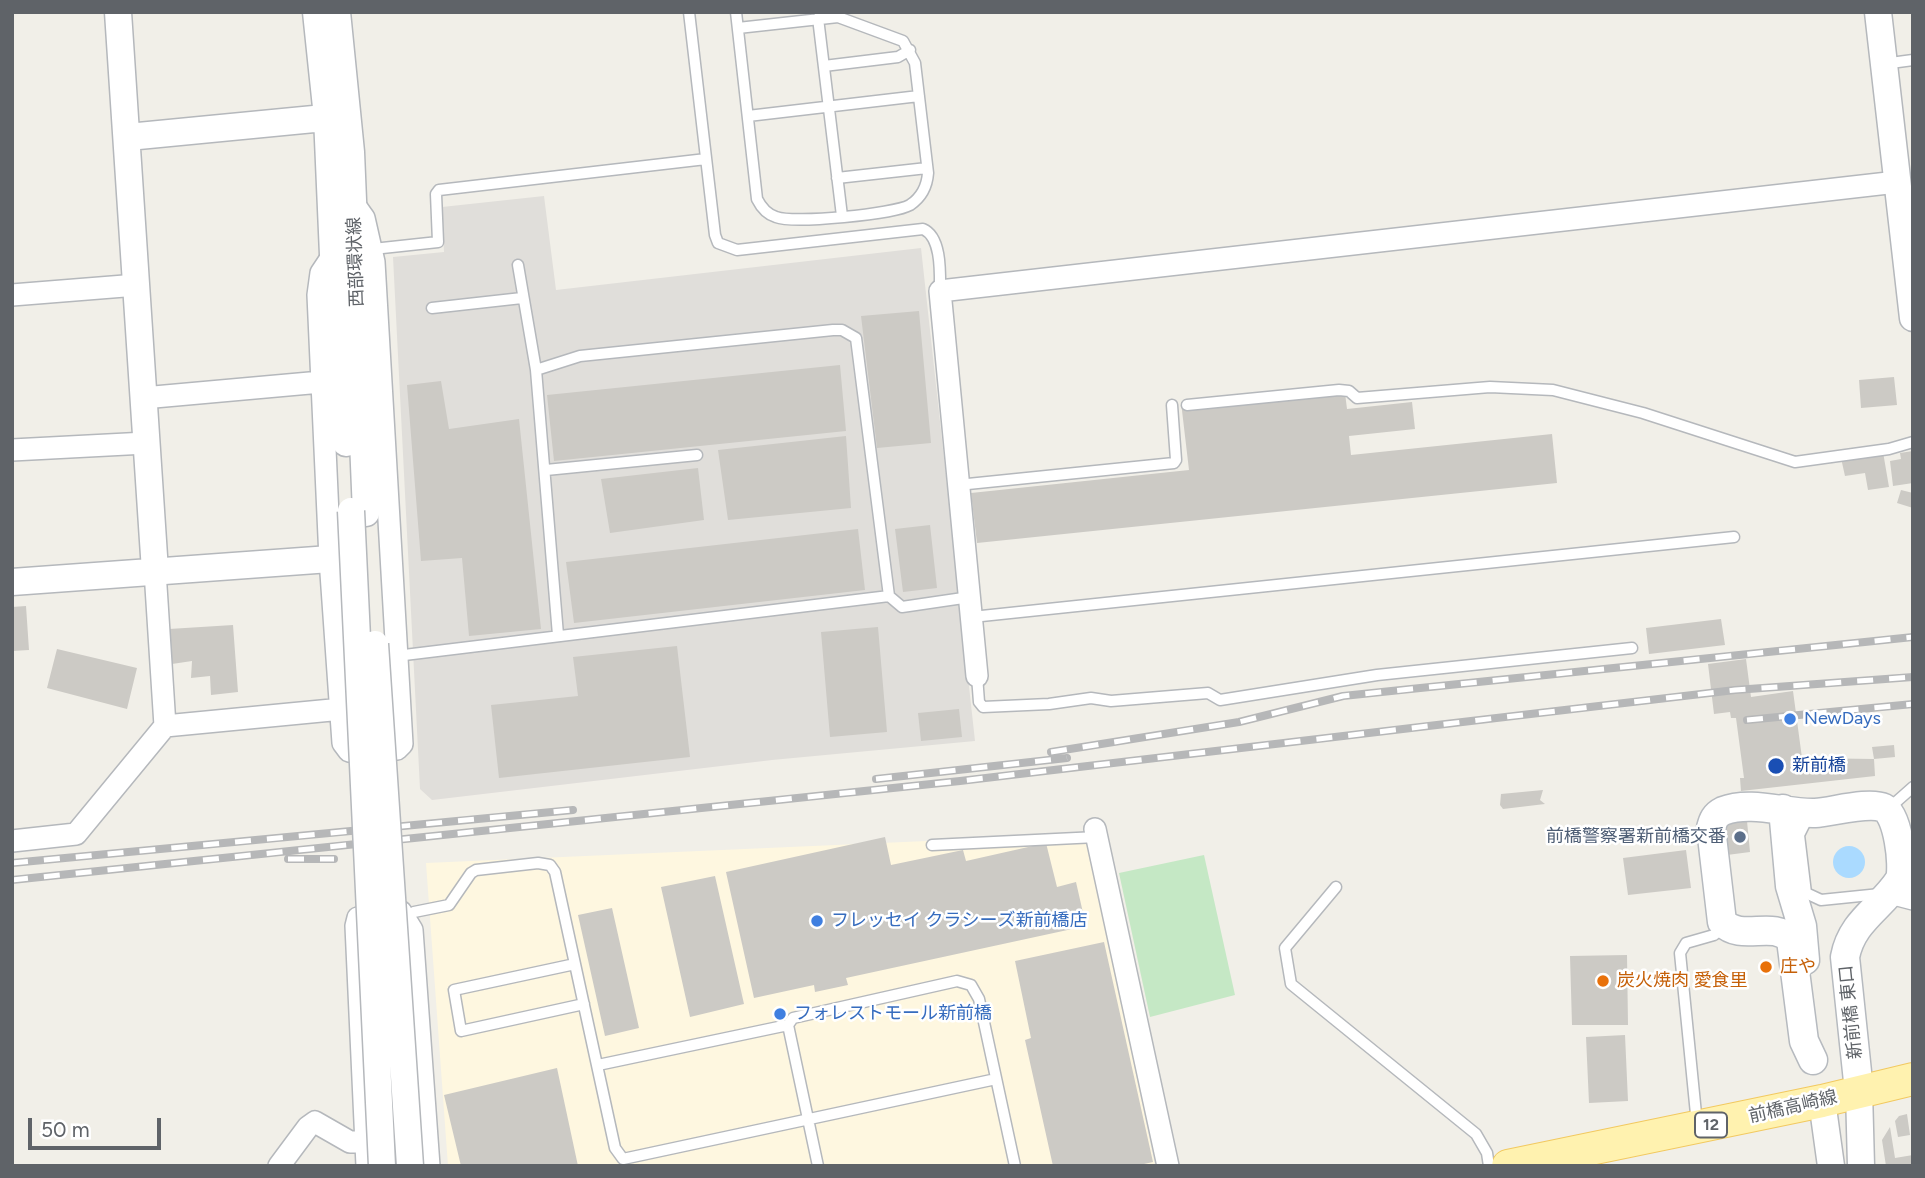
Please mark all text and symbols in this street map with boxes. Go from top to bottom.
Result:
street label: 西部環状線 [344,217,368,307]
place label: NewDays [1804,708,1881,730]
marker: NewDays [1782,711,1798,727]
place label: 新前橋 [1792,755,1846,777]
marker: 新前橋 [1766,756,1786,776]
place label: 前橋警察署新前橋交番 [1546,826,1726,848]
marker: 前橋警察署新前橋交番 [1732,829,1748,845]
place label: フレッセイ クラシーズ新前橋店 [831,910,1087,932]
marker: フレッセイ クラシーズ新前橋店 [809,913,825,929]
place label: 庄や [1780,956,1816,978]
marker: 庄や [1758,959,1774,975]
street label: 新前橋 東口 [1835,964,1867,1060]
place label: 炭火焼肉 愛食里 [1617,970,1747,992]
marker: 炭火焼肉 愛食里 [1595,973,1611,989]
place label: フォレストモール新前橋 [794,1003,992,1025]
marker: フォレストモール新前橋 [772,1006,788,1022]
street label: 前橋高崎線 [1747,1086,1839,1128]
scale bar [32,1104,164,1148]
road number: 12 [1695,1112,1727,1138]
text: 50 m [41,1117,90,1142]

